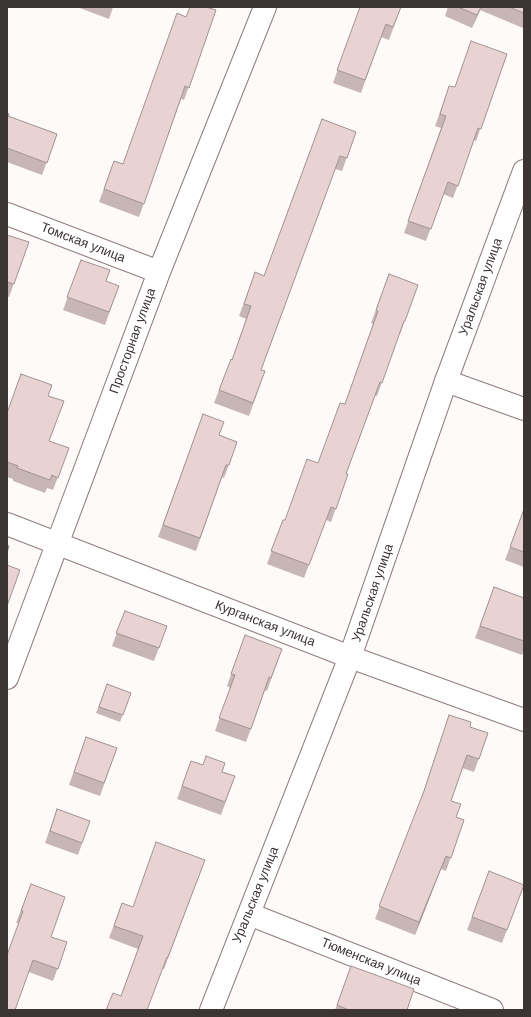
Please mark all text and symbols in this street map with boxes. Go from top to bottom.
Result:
street label: Томская улица [39,220,127,266]
street label: Уральская улица [456,236,506,338]
street label: Просторная улица [107,286,159,396]
street label: Уральская улица [349,542,397,644]
street label: Курганская улица [213,598,317,650]
street label: Уральская улица [230,845,282,945]
street label: Тюменская улица [319,935,423,989]

